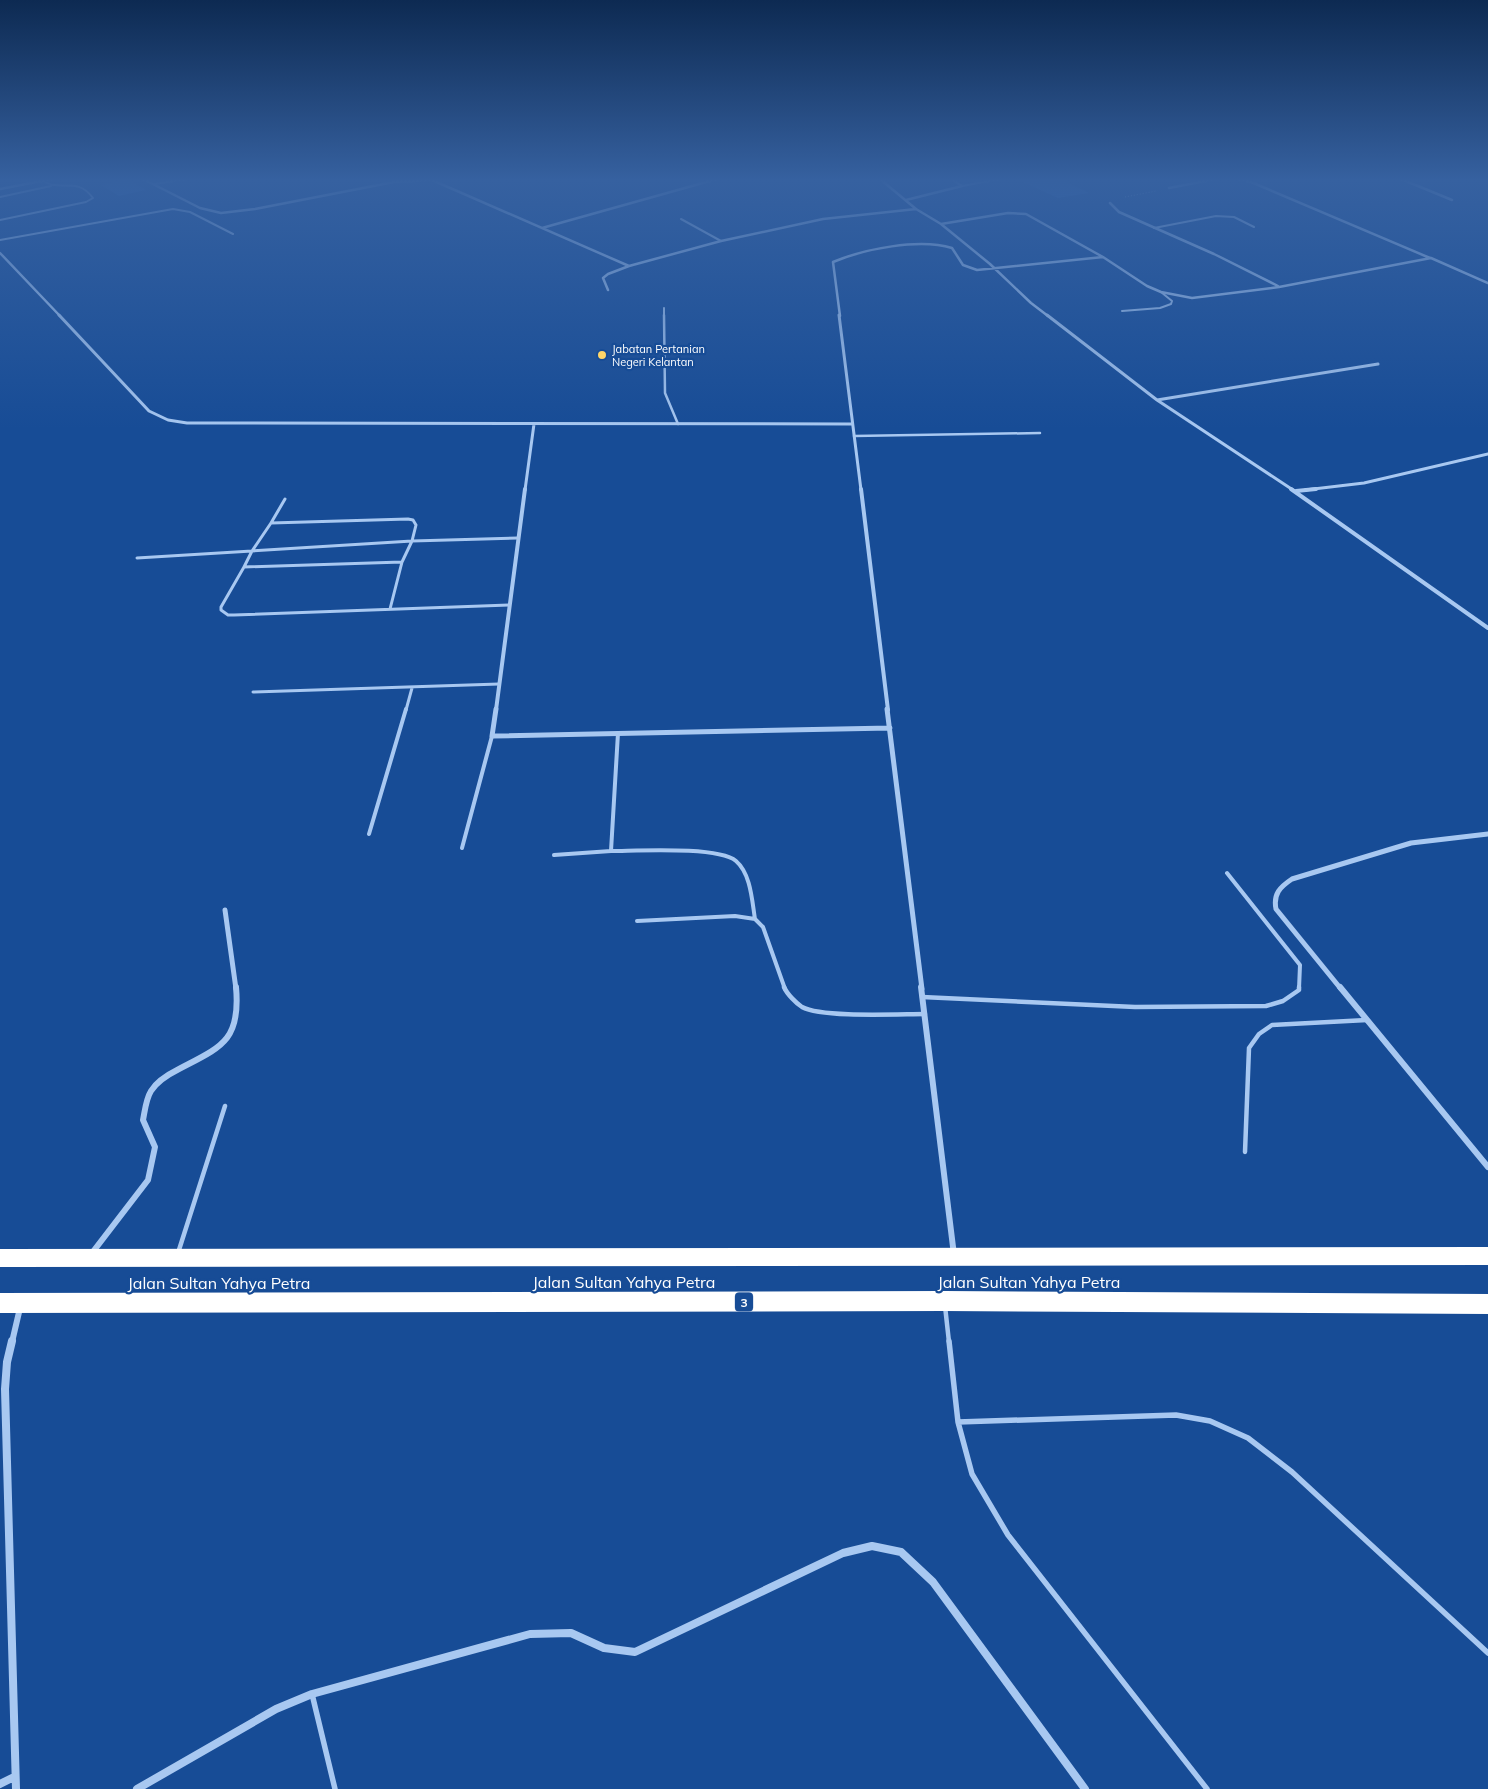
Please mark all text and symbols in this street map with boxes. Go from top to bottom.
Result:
place label: Jabatan Pertanian Negeri Kelantan [612,342,705,369]
marker: Jabatan Pertanian Negeri Kelantan [596,349,608,361]
street label: Jalan Sultan Yahya Petra [533,1272,715,1292]
street label: Jalan Sultan Yahya Petra [938,1272,1120,1292]
street label: Jalan Sultan Yahya Petra [128,1273,310,1293]
road number: 3 [735,1292,753,1311]

